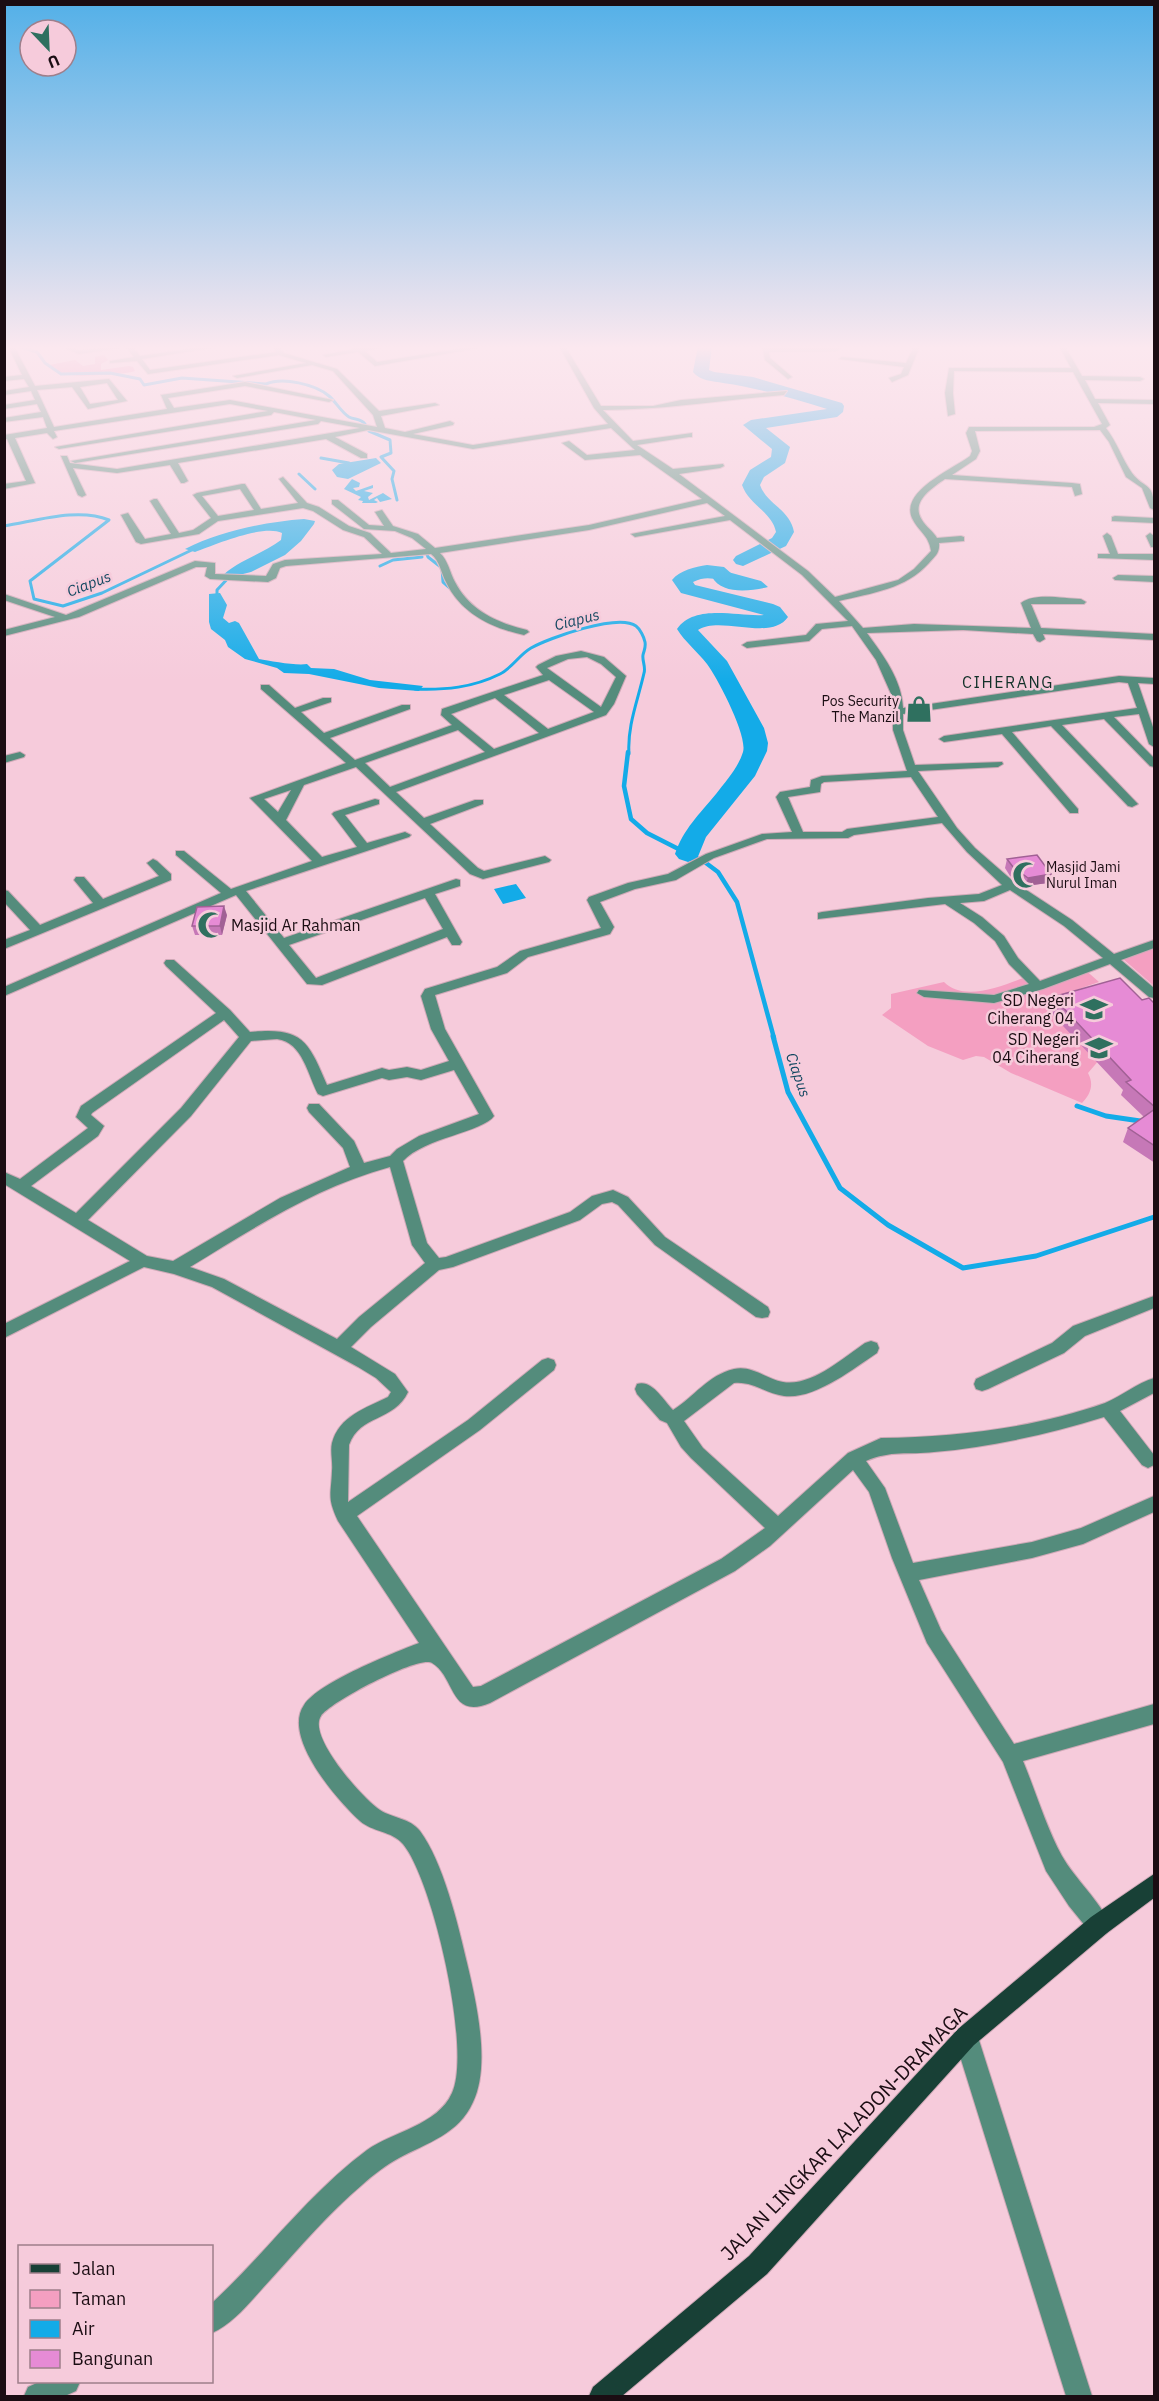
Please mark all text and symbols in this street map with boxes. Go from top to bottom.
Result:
north arrow [18,18,78,78]
text: U [45,50,63,73]
water label: Ciapus [64,566,114,601]
water label: Ciapus [552,605,601,634]
district label: CIHERANG [962,672,1054,692]
place label: Pos Security The Manzil [821,692,899,726]
shop icon: Pos Security The Manzil [904,694,934,724]
place label: Masjid Jami Nurul Iman [1046,858,1120,892]
mosque icon: Masjid Jami Nurul Iman [1011,860,1041,890]
mosque icon: Masjid Ar Rahman [196,910,226,940]
place label: Masjid Ar Rahman [231,915,361,935]
place label: SD Negeri Ciherang 04 [987,990,1074,1028]
school or university icon: SD Negeri Ciherang 04 [1079,994,1109,1024]
place label: SD Negeri 04 Ciherang [992,1029,1080,1067]
school or university icon: SD Negeri 04 Ciherang [1084,1033,1114,1063]
water label: Ciapus [782,1050,815,1100]
street label: JALAN LINGKAR LALADON-DRAMAGA [714,1999,973,2266]
legend [18,2245,213,2383]
text: Jalan [72,2257,116,2280]
text: Taman [72,2287,126,2310]
text: Air [72,2317,95,2340]
text: Bangunan [72,2347,153,2370]

